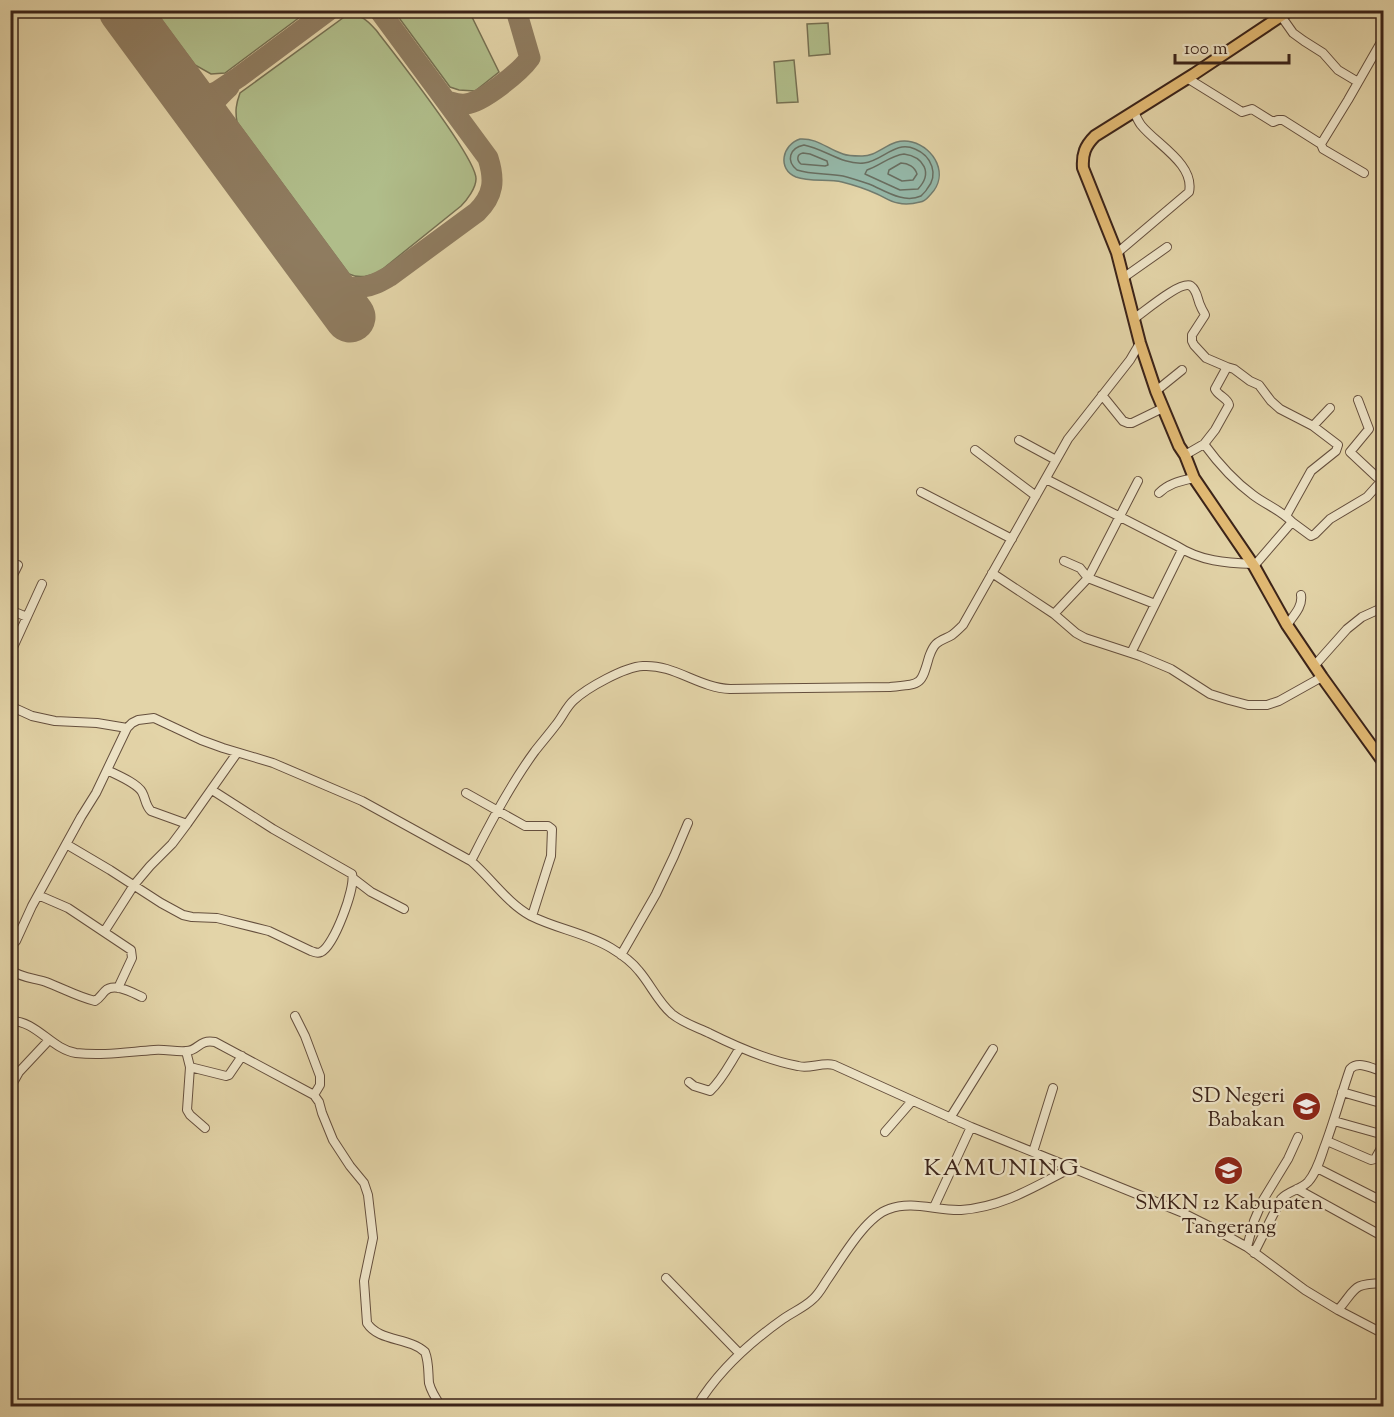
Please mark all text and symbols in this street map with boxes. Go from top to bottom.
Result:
scale bar [1175,27,1289,65]
text: 100 m [1184,37,1228,63]
place label: SD Negeri Babakan [1191,1082,1285,1136]
school or university icon: SD Negeri Babakan [1290,1091,1322,1123]
district label: KAMUNING [924,1152,1080,1186]
school or university icon: SMKN 12 Kabupaten Tangerang [1213,1155,1245,1187]
place label: SMKN 12 Kabupaten Tangerang [1135,1189,1323,1243]

